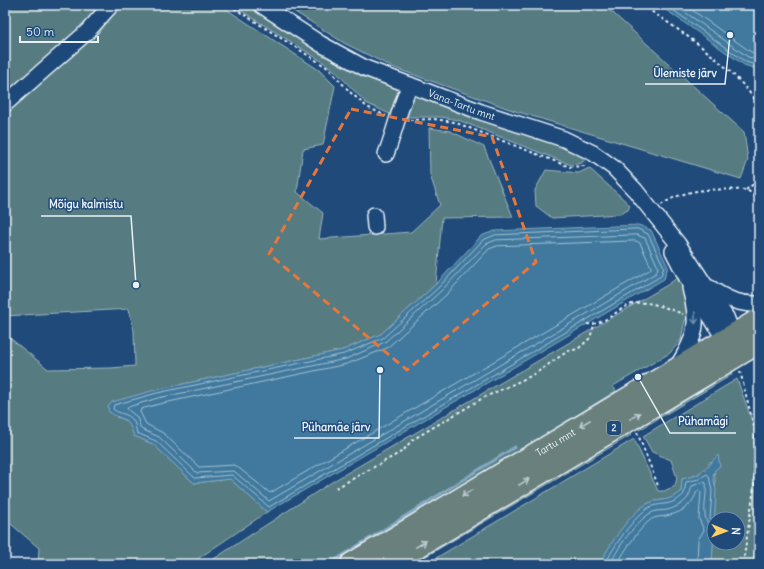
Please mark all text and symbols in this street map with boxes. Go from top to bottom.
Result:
scale bar [20,18,98,44]
text: 50 m [26,24,55,39]
callout: Ülemiste järv [645,61,725,84]
text: Ülemiste järv [653,65,717,80]
street label: Vana-Tartu mnt [426,87,497,123]
callout: Mõigu kalmistu [41,193,131,216]
text: Mõigu kalmistu [49,197,124,212]
one-way arrow [691,311,699,324]
callout: Pühamägi [670,410,736,433]
one-way arrow [629,411,641,419]
text: Pühamägi [678,414,728,429]
callout: Pühamäe järv [294,415,379,438]
text: Pühamäe järv [302,420,371,434]
one-way arrow [579,420,591,428]
road number: 2 [607,421,621,435]
street label: Tartu mnt [533,425,578,459]
one-way arrow [518,478,530,486]
one-way arrow [462,489,473,498]
north arrow [706,511,746,551]
text: N [729,527,743,535]
one-way arrow [415,540,426,548]

